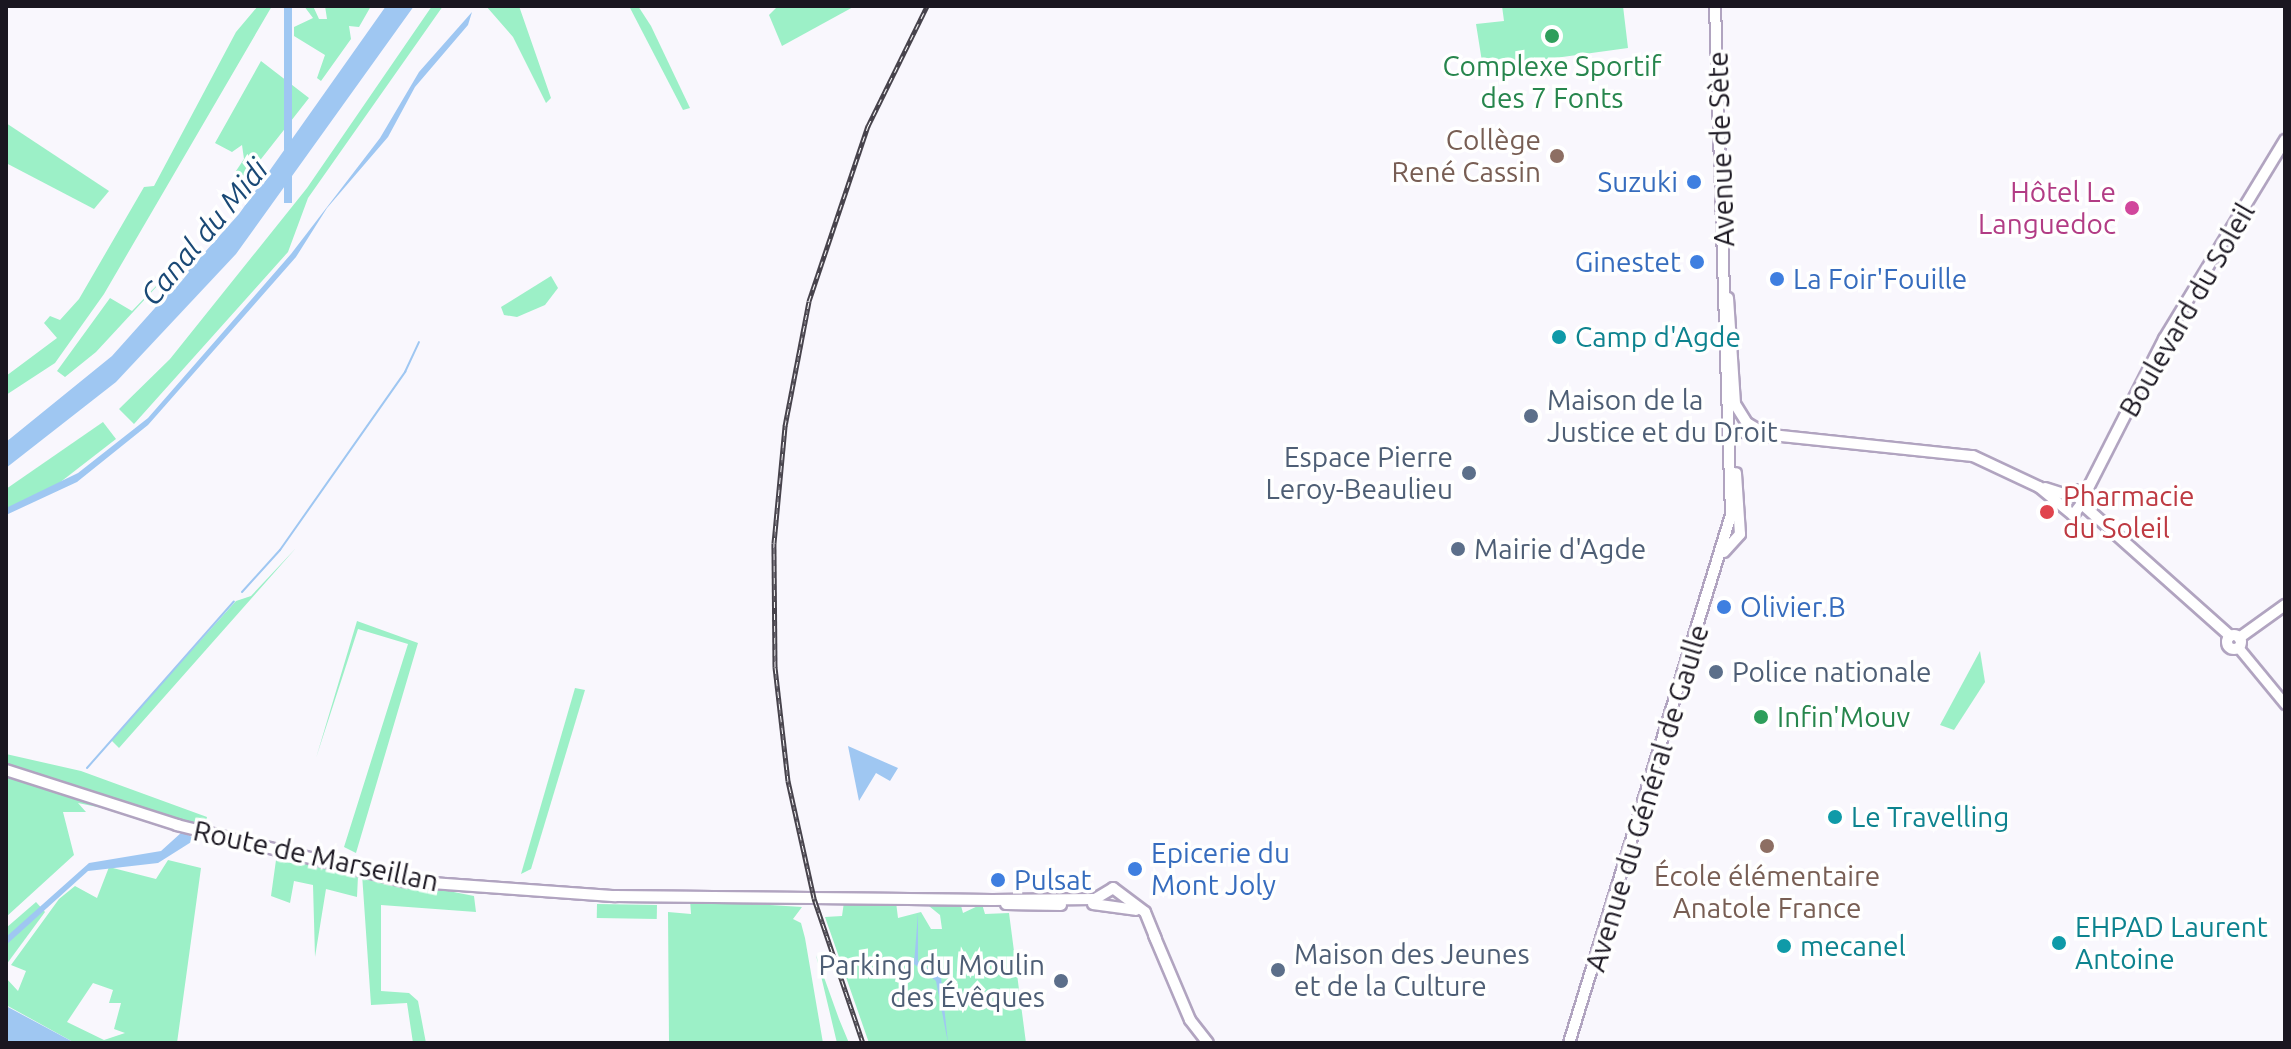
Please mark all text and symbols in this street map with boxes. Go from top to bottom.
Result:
marker: Complexe Sportif des 7 Fonts [1543,27,1561,45]
place label: Complexe Sportif des 7 Fonts [1442,49,1662,115]
street label: Avenue de Sète [1701,51,1741,247]
place label: Collège René Cassin [1392,123,1541,189]
marker: Collège René Cassin [1548,147,1566,165]
water label: Canal du Midi [133,152,275,312]
place label: Suzuki [1598,165,1678,199]
marker: Suzuki [1685,173,1703,191]
place label: Hôtel Le Languedoc [1978,175,2116,241]
street label: Boulevard du Soleil [2112,197,2262,423]
marker: Hôtel Le Languedoc [2123,199,2141,217]
place label: Ginestet [1575,245,1681,279]
marker: Ginestet [1688,253,1706,271]
place label: La Foir'Fouille [1793,262,1967,296]
marker: La Foir'Fouille [1768,270,1786,288]
place label: Camp d'Agde [1575,320,1741,354]
marker: Camp d'Agde [1550,328,1568,346]
place label: Maison de la Justice et du Droit [1547,383,1778,449]
marker: Maison de la Justice et du Droit [1522,407,1540,425]
place label: Espace Pierre Leroy-Beaulieu [1266,440,1453,506]
marker: Espace Pierre Leroy-Beaulieu [1460,464,1478,482]
place label: Pharmacie du Soleil [2063,479,2195,545]
marker: Pharmacie du Soleil [2038,503,2056,521]
place label: Mairie d'Agde [1474,532,1646,566]
marker: Mairie d'Agde [1449,540,1467,558]
place label: Olivier.B [1740,590,1846,624]
marker: Olivier.B [1715,598,1733,616]
street label: Avenue du Général de Gaulle [1578,620,1716,976]
place label: Police nationale [1732,655,1931,689]
marker: Police nationale [1707,663,1725,681]
place label: Infin'Mouv [1777,700,1910,734]
marker: Infin'Mouv [1752,708,1770,726]
place label: Le Travelling [1851,800,2009,834]
marker: Le Travelling [1826,808,1844,826]
street label: Route de Marseillan [190,814,442,898]
place label: Epicerie du Mont Joly [1151,836,1290,902]
marker: École élémentaire Anatole France [1758,837,1776,855]
place label: École élémentaire Anatole France [1654,859,1880,925]
marker: Epicerie du Mont Joly [1126,860,1144,878]
place label: Pulsat [1014,863,1092,897]
marker: Pulsat [989,871,1007,889]
place label: EHPAD Laurent Antoine [2075,910,2268,976]
place label: mecanel [1800,929,1906,963]
marker: EHPAD Laurent Antoine [2050,934,2068,952]
place label: Maison des Jeunes et de la Culture [1294,937,1530,1003]
marker: mecanel [1775,937,1793,955]
place label: Parking du Moulin des Évêques [818,948,1045,1014]
marker: Maison des Jeunes et de la Culture [1269,961,1287,979]
marker: Parking du Moulin des Évêques [1052,972,1070,990]

